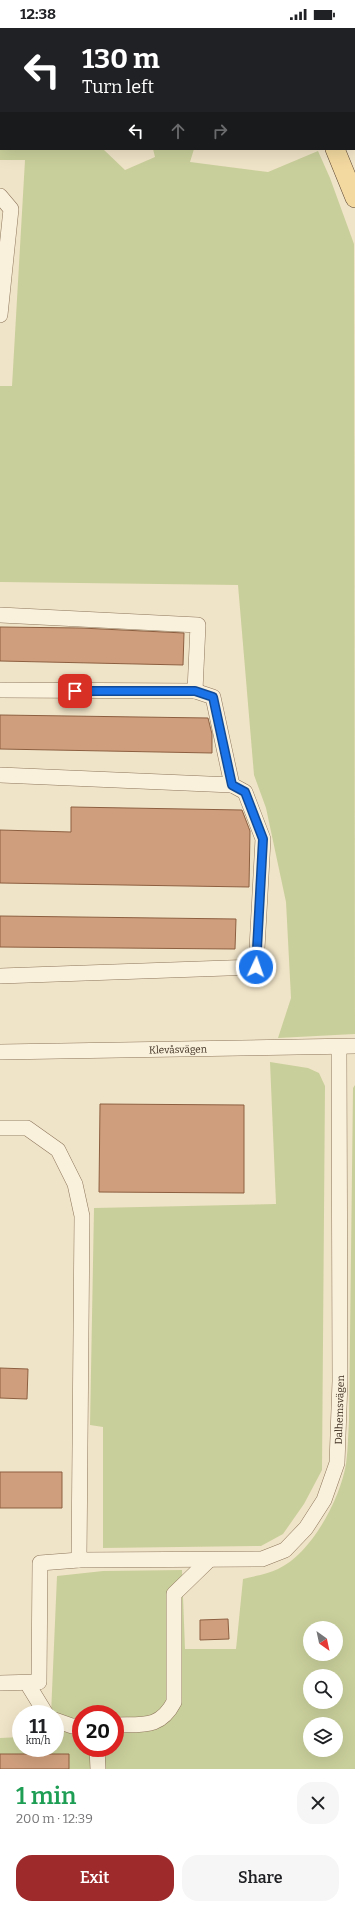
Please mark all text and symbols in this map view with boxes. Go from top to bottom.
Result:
text: 12:38 [20,5,56,23]
text: 130 m [82,42,160,75]
icon: left [16,44,68,96]
text: Turn left [82,76,154,98]
icon: left [125,120,147,142]
icon: ahead [167,120,189,142]
icon: right [209,120,231,142]
pin [58,674,92,708]
icon: arrive [64,680,86,702]
position arrow [235,946,277,988]
street label: Klevåsvägen [149,1043,208,1056]
street label: Dalhemsvägen [333,1375,347,1445]
north arrow [303,1621,343,1661]
map controls [303,1621,343,1757]
button: search [303,1669,343,1709]
speed limit sign: 20 [72,1705,124,1757]
text: 11 [29,1714,47,1738]
button: layers [303,1717,343,1757]
text: km/h [26,1735,50,1747]
text: 1 min [16,1782,76,1810]
button: close [297,1782,339,1824]
text: 200 m · 12:39 [16,1811,93,1826]
button: Exit [16,1855,174,1901]
button: Share [182,1855,339,1901]

